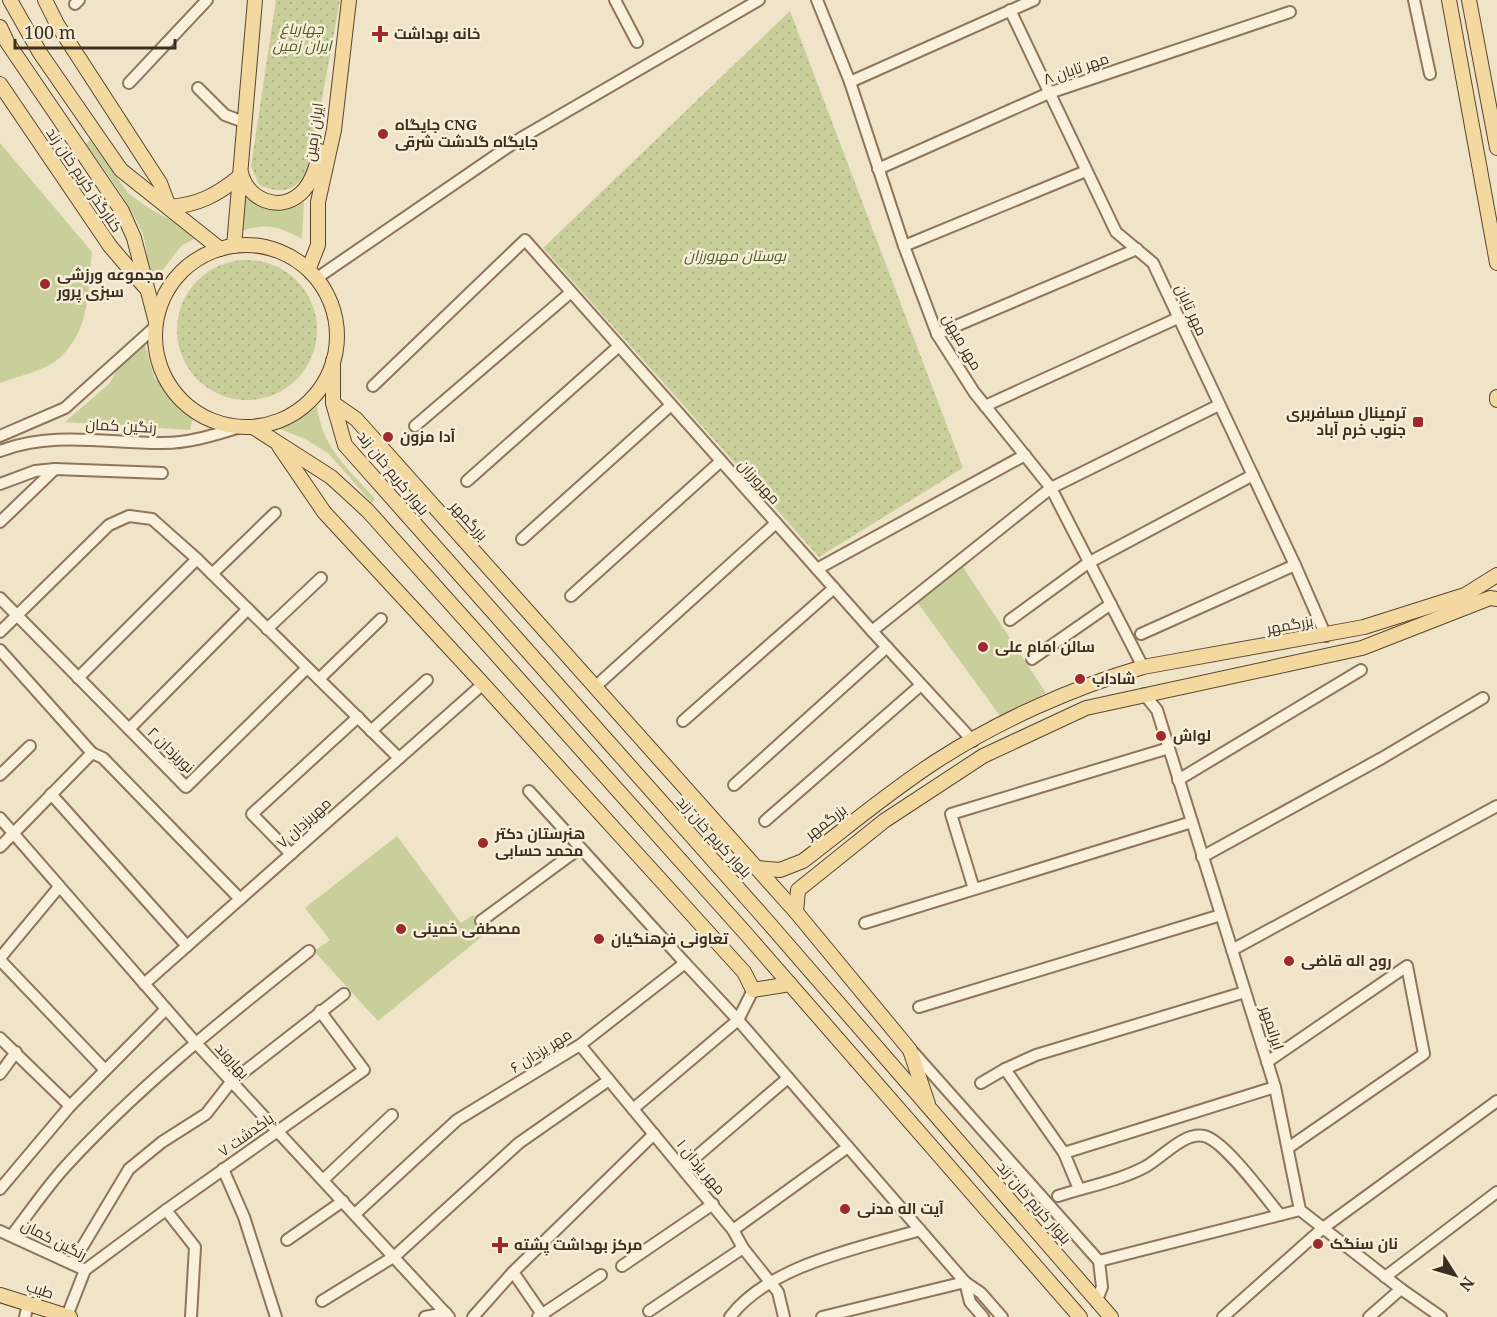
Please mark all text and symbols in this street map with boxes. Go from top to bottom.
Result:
scale bar [15,12,176,50]
park label: چهارباغ ایران زمین [273,18,333,55]
text: 100 m [24,20,76,44]
place label: خانه بهداشت [394,23,480,43]
marker: خانه بهداشت [371,25,389,43]
street label: مهر تابان ۸ [1040,48,1111,90]
street label: ایران زمین [299,101,328,163]
place label: جایگاه CNG جایگاه گلدشت شرقی [395,114,538,151]
street label: کنارگذر کریم خان زند [41,123,127,236]
marker: جایگاه CNG جایگاه گلدشت شرقی [376,127,390,141]
park label: بوستان مهرورزان [684,245,787,265]
place label: مجموعه ورزشی سبزی پرور [56,264,164,303]
marker: مجموعه ورزشی سبزی پرور [38,277,52,291]
street label: مهر تابان [1170,281,1213,339]
street label: مهر میهن [938,309,987,374]
place label: ترمینال مسافربری جنوب خرم آباد [1286,402,1407,440]
street label: رنگین کمان [85,413,157,438]
marker: ترمینال مسافربری جنوب خرم آباد [1411,415,1425,429]
street label: بلوار کریم خان زند [353,426,434,519]
place label: آدا مزون [400,426,456,446]
marker: آدا مزون [381,430,395,444]
street label: مهرورزان [733,455,785,509]
street label: بزرگمهر [445,495,493,545]
street label: بزرگمهر [1264,610,1315,639]
place label: سالن امام علی [995,636,1095,657]
marker: سالن امام علی [976,640,990,654]
place label: شاداب [1092,668,1135,688]
marker: شاداب [1073,672,1087,686]
street label: نوریزدان ۲ [143,722,200,777]
place label: لواش [1173,725,1211,745]
marker: لواش [1154,729,1168,743]
street label: بلوار کریم خان زند [672,791,757,882]
street label: مهریزدان ۷ [272,792,336,853]
street label: بزرگمهر [800,799,851,845]
place label: هنرستان دکتر محمد حسابی [494,823,585,860]
marker: هنرستان دکتر محمد حسابی [476,836,490,850]
place label: مصطفی خمینی [413,918,521,938]
marker: مصطفی خمینی [394,922,408,936]
place label: تعاونی فرهنگیان [611,928,729,948]
marker: تعاونی فرهنگیان [592,932,606,946]
place label: روح اله قاضی [1301,950,1392,971]
marker: روح اله قاضی [1282,954,1296,968]
street label: ایرانمهر [1255,1002,1289,1053]
street label: مهر یزدان ۶ [506,1023,575,1078]
street label: بهاروند [210,1038,254,1083]
street label: پاکدشت ۷ [214,1108,278,1161]
street label: مهر یزدان ۱ [672,1135,731,1199]
street label: بلوار کریم خان زند [993,1157,1076,1249]
place label: آیت اله مدنی [857,1198,944,1218]
marker: آیت اله مدنی [838,1202,852,1216]
street label: رنگین کمان [18,1214,91,1265]
place label: نان سنگک [1330,1233,1398,1253]
place label: مرکز بهداشت پشته [514,1234,642,1256]
marker: مرکز بهداشت پشته [491,1236,509,1254]
marker: نان سنگک [1311,1237,1325,1251]
north arrow [1425,1245,1485,1305]
text: N [1454,1272,1480,1296]
street label: طیب [24,1275,57,1303]

